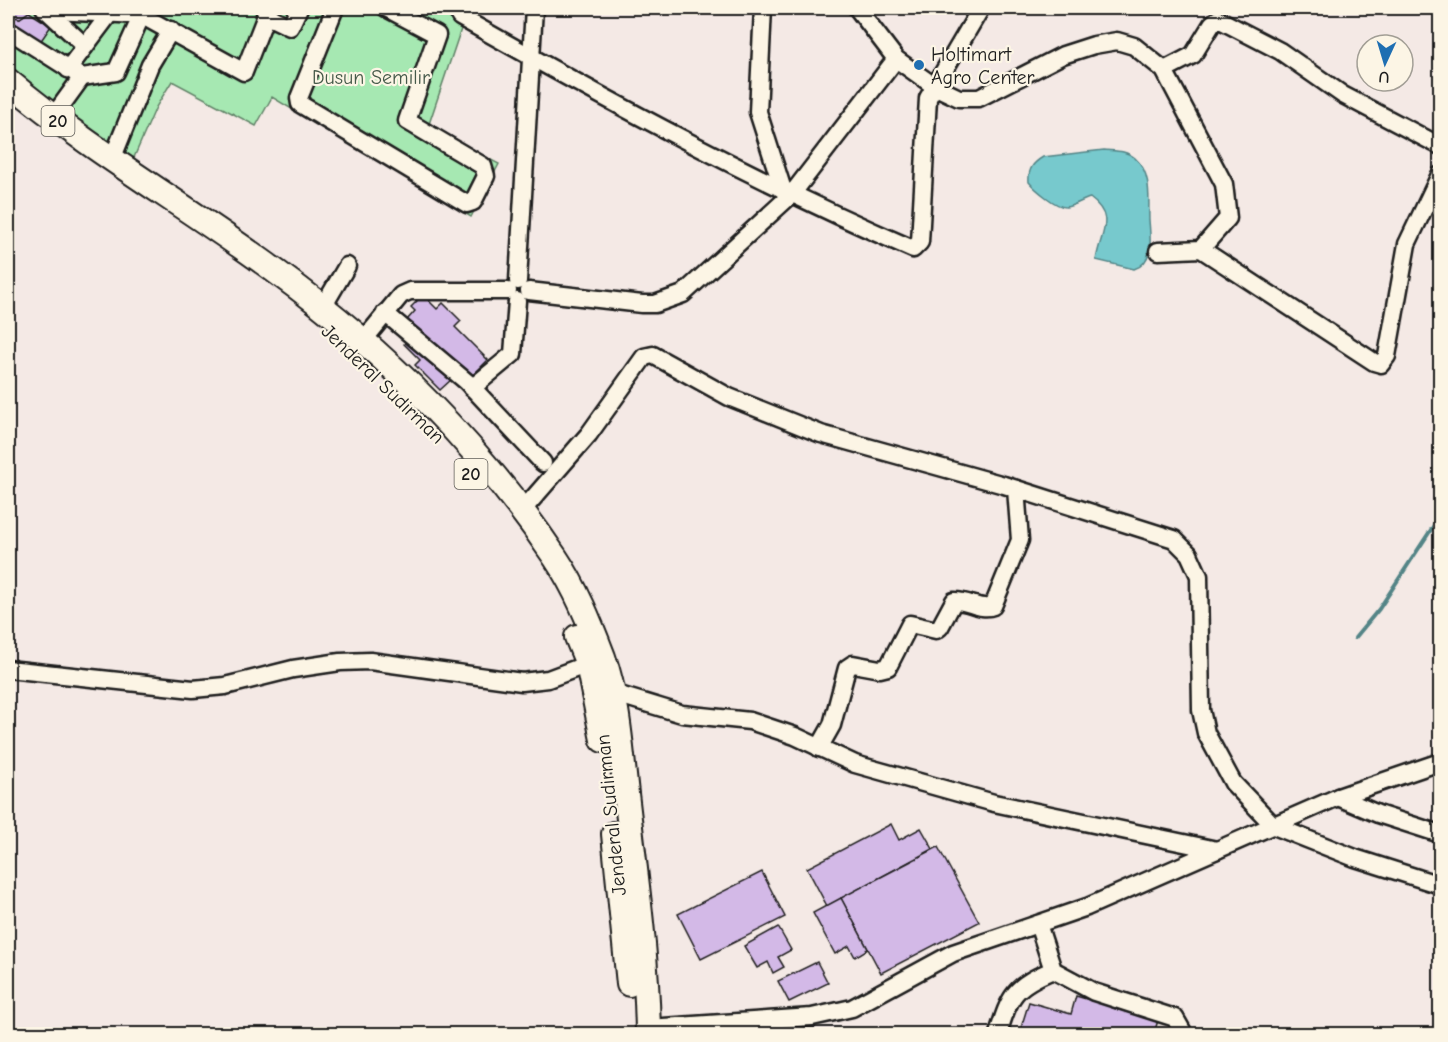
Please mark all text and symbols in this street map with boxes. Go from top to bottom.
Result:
north arrow [1355,33,1415,93]
place label: Holtimart Agro Center [931,43,1035,89]
marker: Holtimart Agro Center [912,58,926,72]
park label: Dusun Semilir [312,66,430,89]
text: U [1378,68,1390,86]
road number: 20 [42,106,74,136]
street label: Jenderal Sudirman [317,319,449,449]
road number: 20 [454,459,488,489]
street label: Jenderal Sudirman [591,733,631,897]

